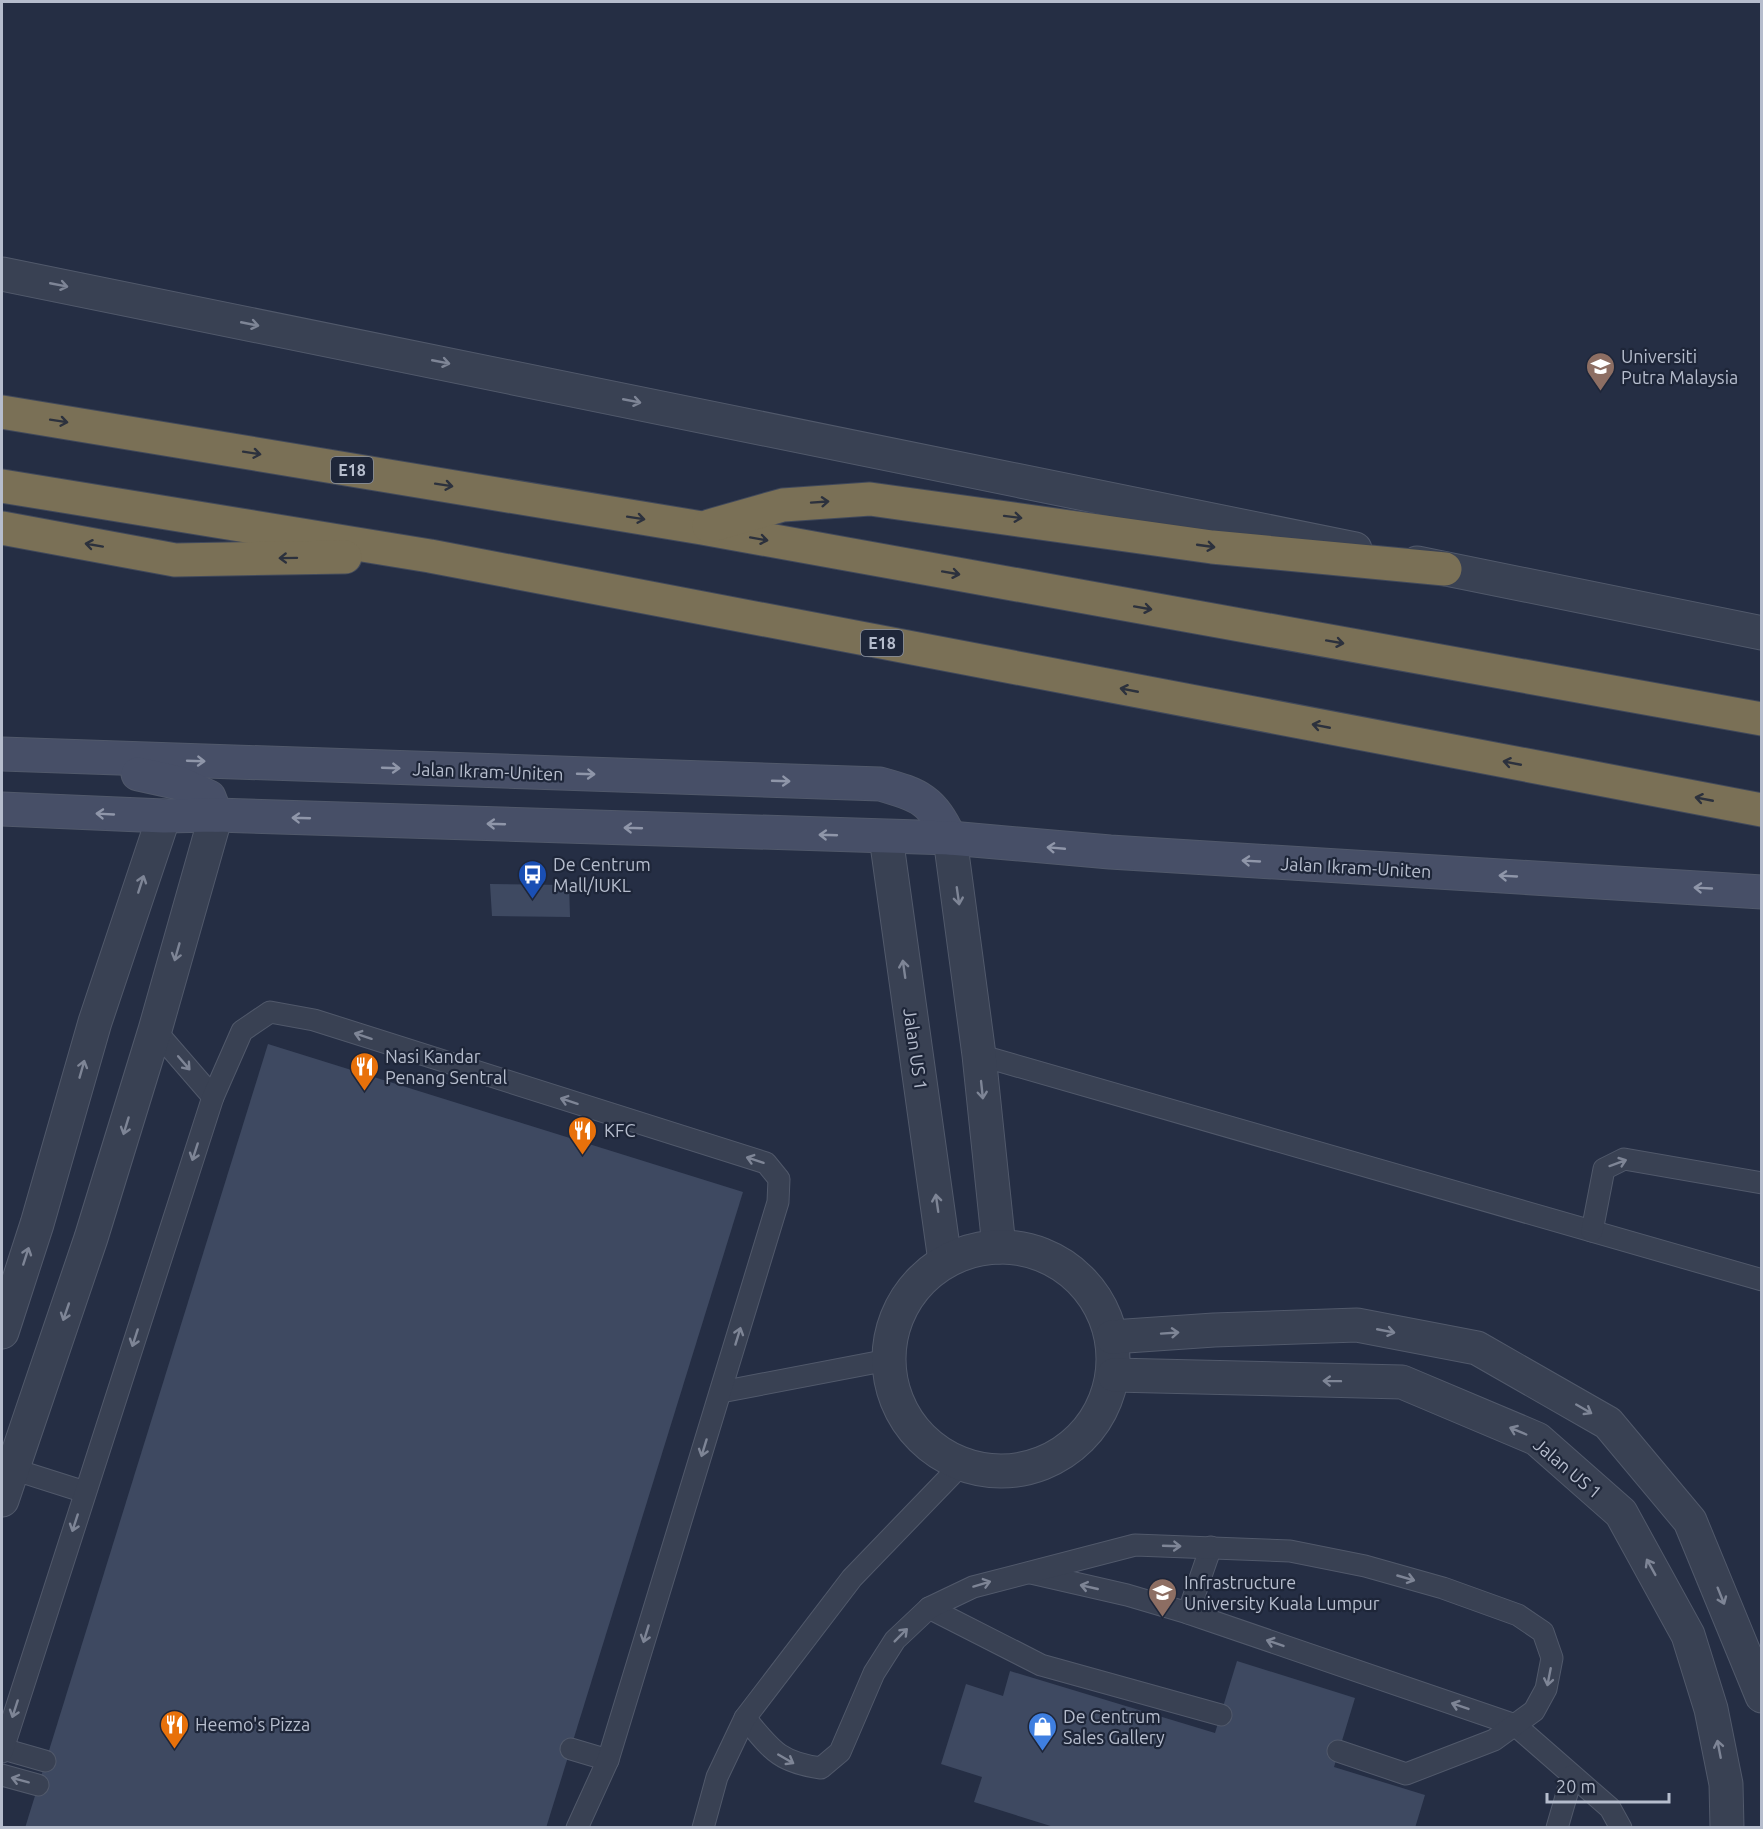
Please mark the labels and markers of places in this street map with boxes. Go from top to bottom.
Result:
place label: Universiti Putra Malaysia [1621,346,1738,387]
school or university icon: Universiti Putra Malaysia [1584,350,1616,392]
place label: De Centrum Mall/IUKL [553,854,651,895]
bus stop icon: De Centrum Mall/IUKL [516,858,548,900]
place label: Nasi Kandar Penang Sentral [385,1046,507,1087]
restaurant icon: Nasi Kandar Penang Sentral [348,1050,380,1092]
restaurant icon: KFC [567,1114,599,1156]
place label: KFC [604,1120,635,1140]
place label: Infrastructure University Kuala Lumpur [1184,1572,1380,1613]
school or university icon: Infrastructure University Kuala Lumpur [1147,1576,1179,1618]
place label: De Centrum Sales Gallery [1063,1706,1165,1747]
restaurant icon: Heemo's Pizza [158,1708,190,1750]
shop icon: De Centrum Sales Gallery [1026,1710,1058,1752]
place label: Heemo's Pizza [195,1714,310,1734]

